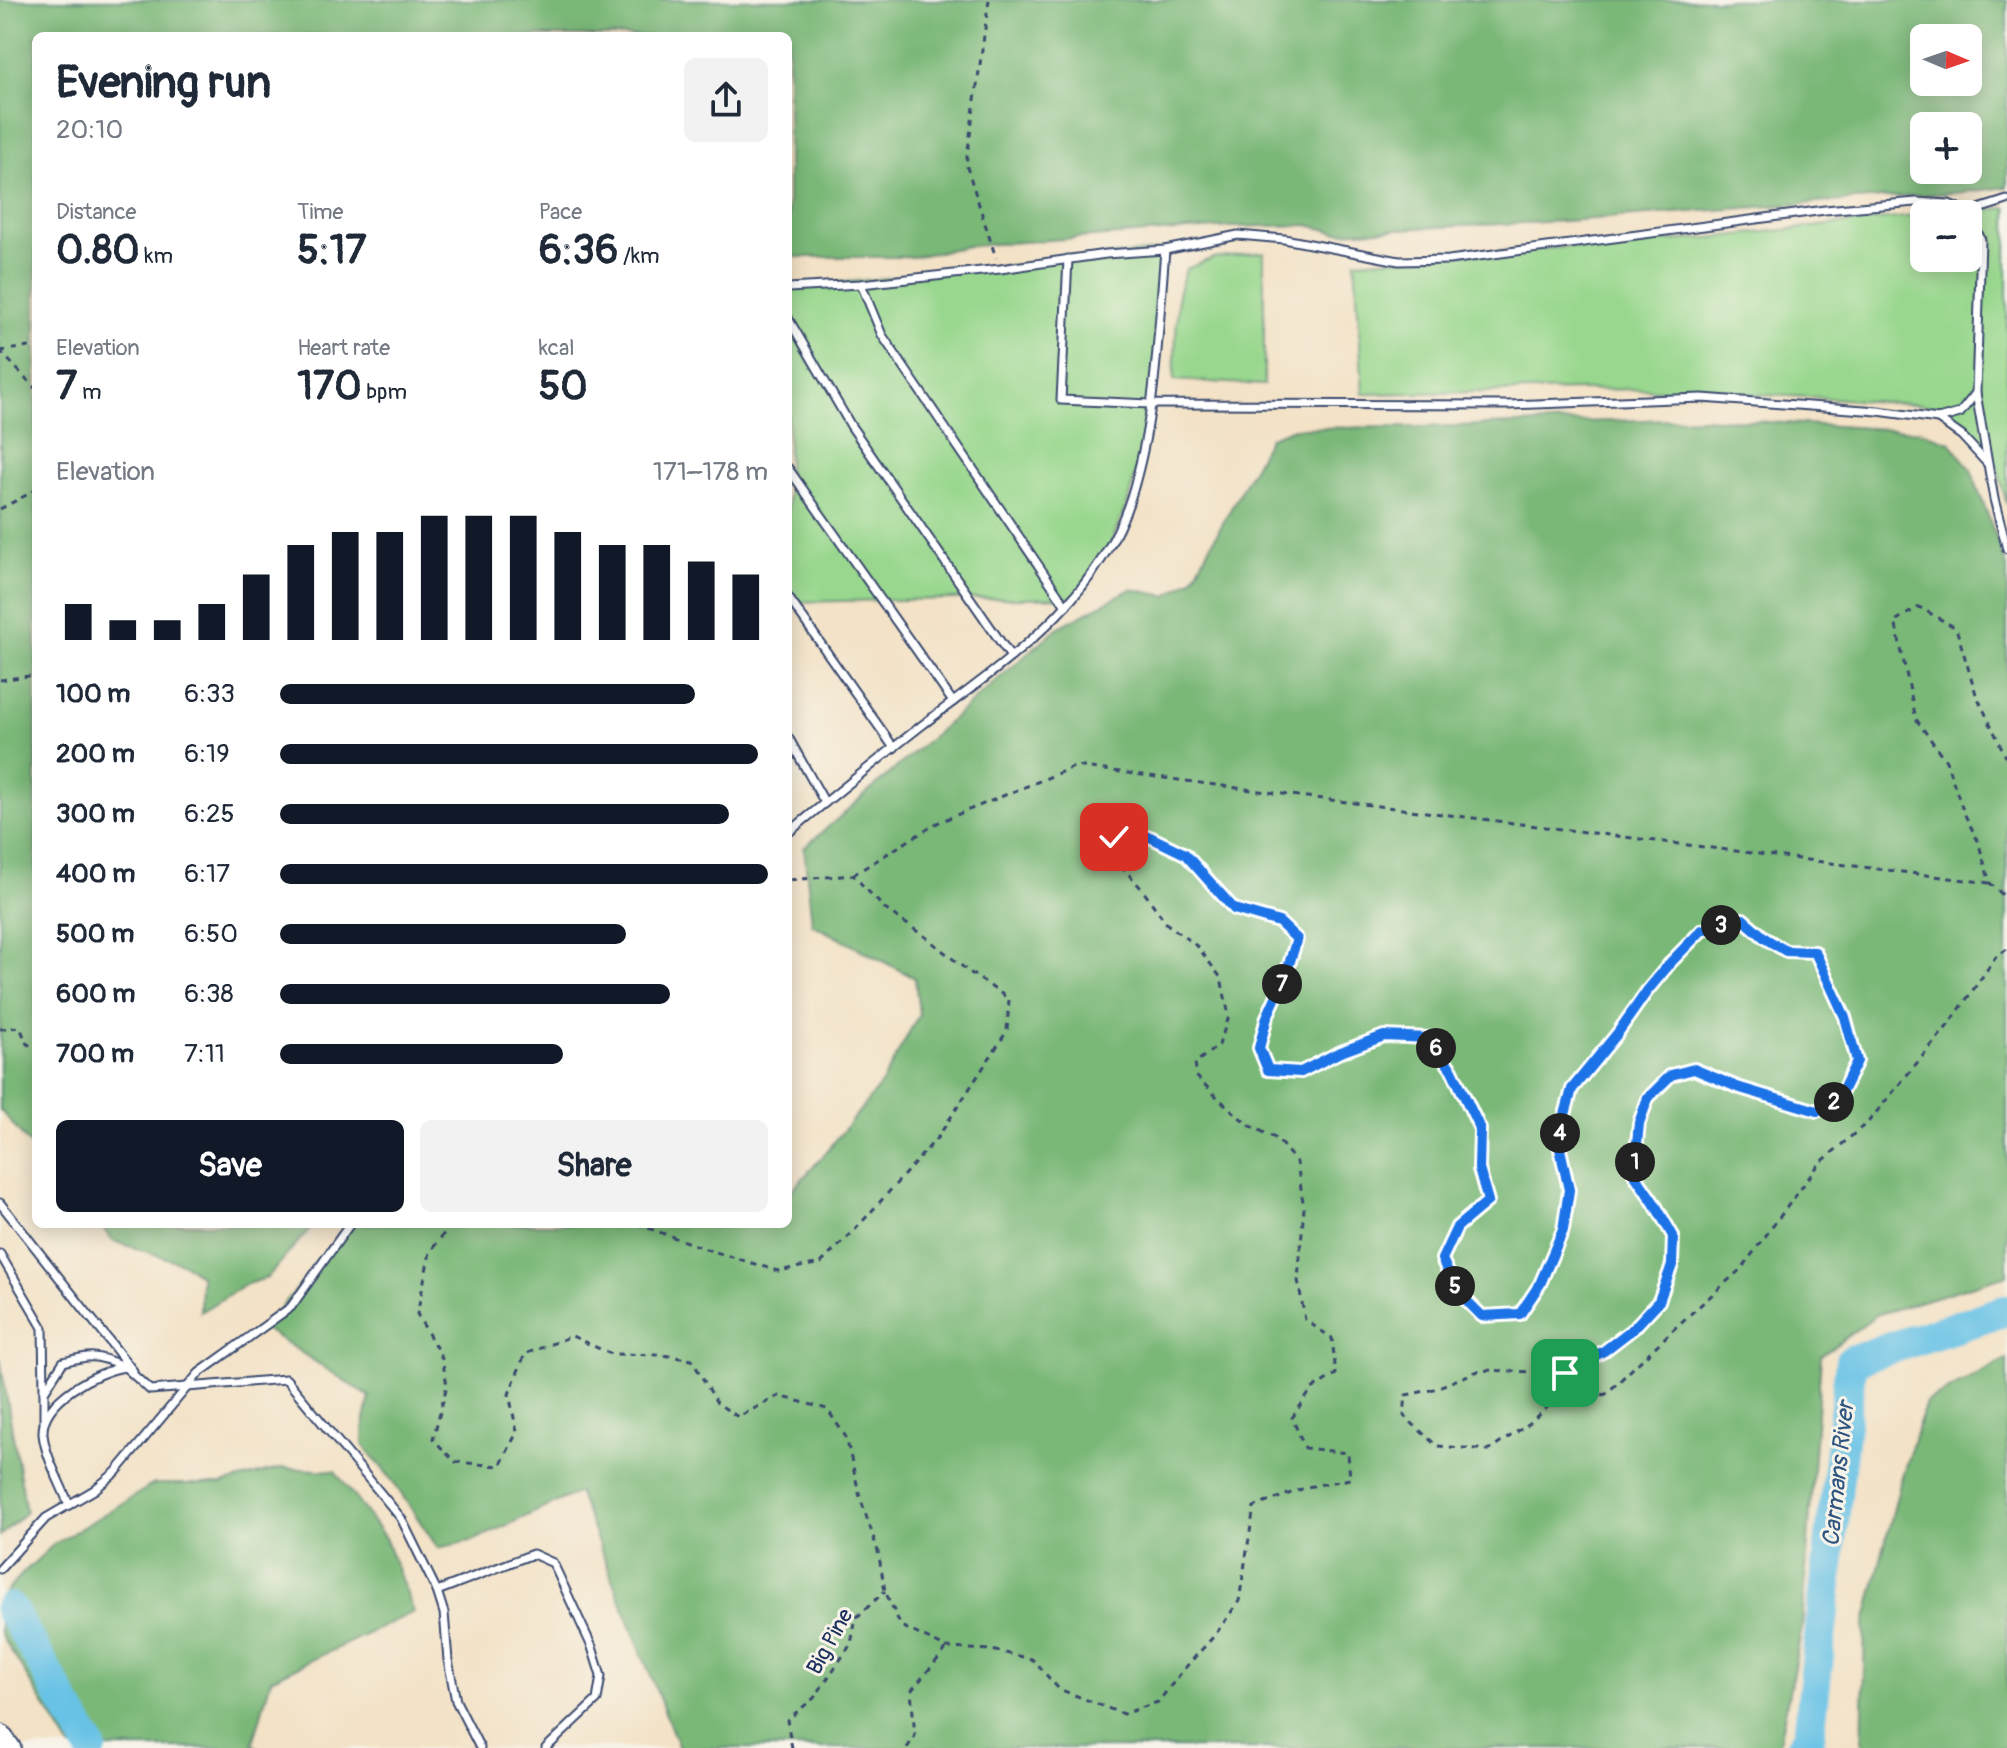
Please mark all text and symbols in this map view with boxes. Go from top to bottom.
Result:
north arrow [1910,24,1982,96]
map controls [1910,24,1982,272]
text: Evening run [56,56,271,111]
button: share [684,58,768,142]
button: + [1910,112,1982,184]
text: 20:10 [56,114,123,146]
text: Distance [56,198,136,226]
text: Time [297,198,343,226]
text: Pace [539,198,582,226]
button: − [1910,200,1982,272]
text: 0.80 [56,226,140,275]
text: 5:17 [297,226,367,275]
text: 6:36 [539,226,618,275]
text: km [140,242,173,270]
text: /km [618,242,660,270]
text: Elevation [56,334,140,362]
text: Heart rate [297,334,390,362]
text: kcal [539,334,574,362]
text: 7 [56,362,77,411]
text: 170 [297,362,361,411]
text: 50 [539,362,588,411]
text: m [77,378,101,406]
text: bpm [361,378,407,406]
text: Elevation [56,456,155,488]
text: 171–178 m [653,456,768,488]
text: 100 m [56,678,130,710]
text: 6:33 [184,678,235,710]
text: 200 m [56,738,135,770]
text: 6:19 [184,738,230,770]
text: 300 m [56,798,135,830]
text: 6:25 [184,798,235,830]
pin [1080,803,1148,871]
icon: check [1092,815,1136,859]
text: 400 m [56,858,135,890]
text: 6:17 [184,858,230,890]
pin: 3 [1701,905,1741,945]
text: 3 [1715,911,1727,939]
text: 500 m [56,918,134,950]
text: 6:50 [184,918,238,950]
pin: 7 [1262,964,1302,1004]
text: 7 [1276,970,1288,998]
text: 600 m [56,978,135,1010]
text: 6:38 [184,978,234,1010]
pin: 6 [1416,1028,1456,1068]
text: 6 [1430,1034,1442,1062]
text: 700 m [56,1038,134,1070]
text: 7:11 [184,1038,225,1070]
pin: 2 [1814,1082,1854,1122]
text: 2 [1828,1088,1840,1116]
pin: 4 [1540,1113,1580,1153]
text: 4 [1554,1119,1566,1147]
button: Save [56,1120,404,1212]
button: Share [420,1120,768,1212]
pin: 1 [1615,1142,1655,1182]
text: 1 [1631,1148,1639,1176]
pin: 5 [1435,1266,1475,1306]
text: 5 [1449,1272,1461,1300]
pin [1531,1339,1599,1407]
icon: arrive [1543,1351,1587,1395]
water label: Carmans River [1816,1397,1861,1548]
street label: Big Pine [800,1603,859,1679]

